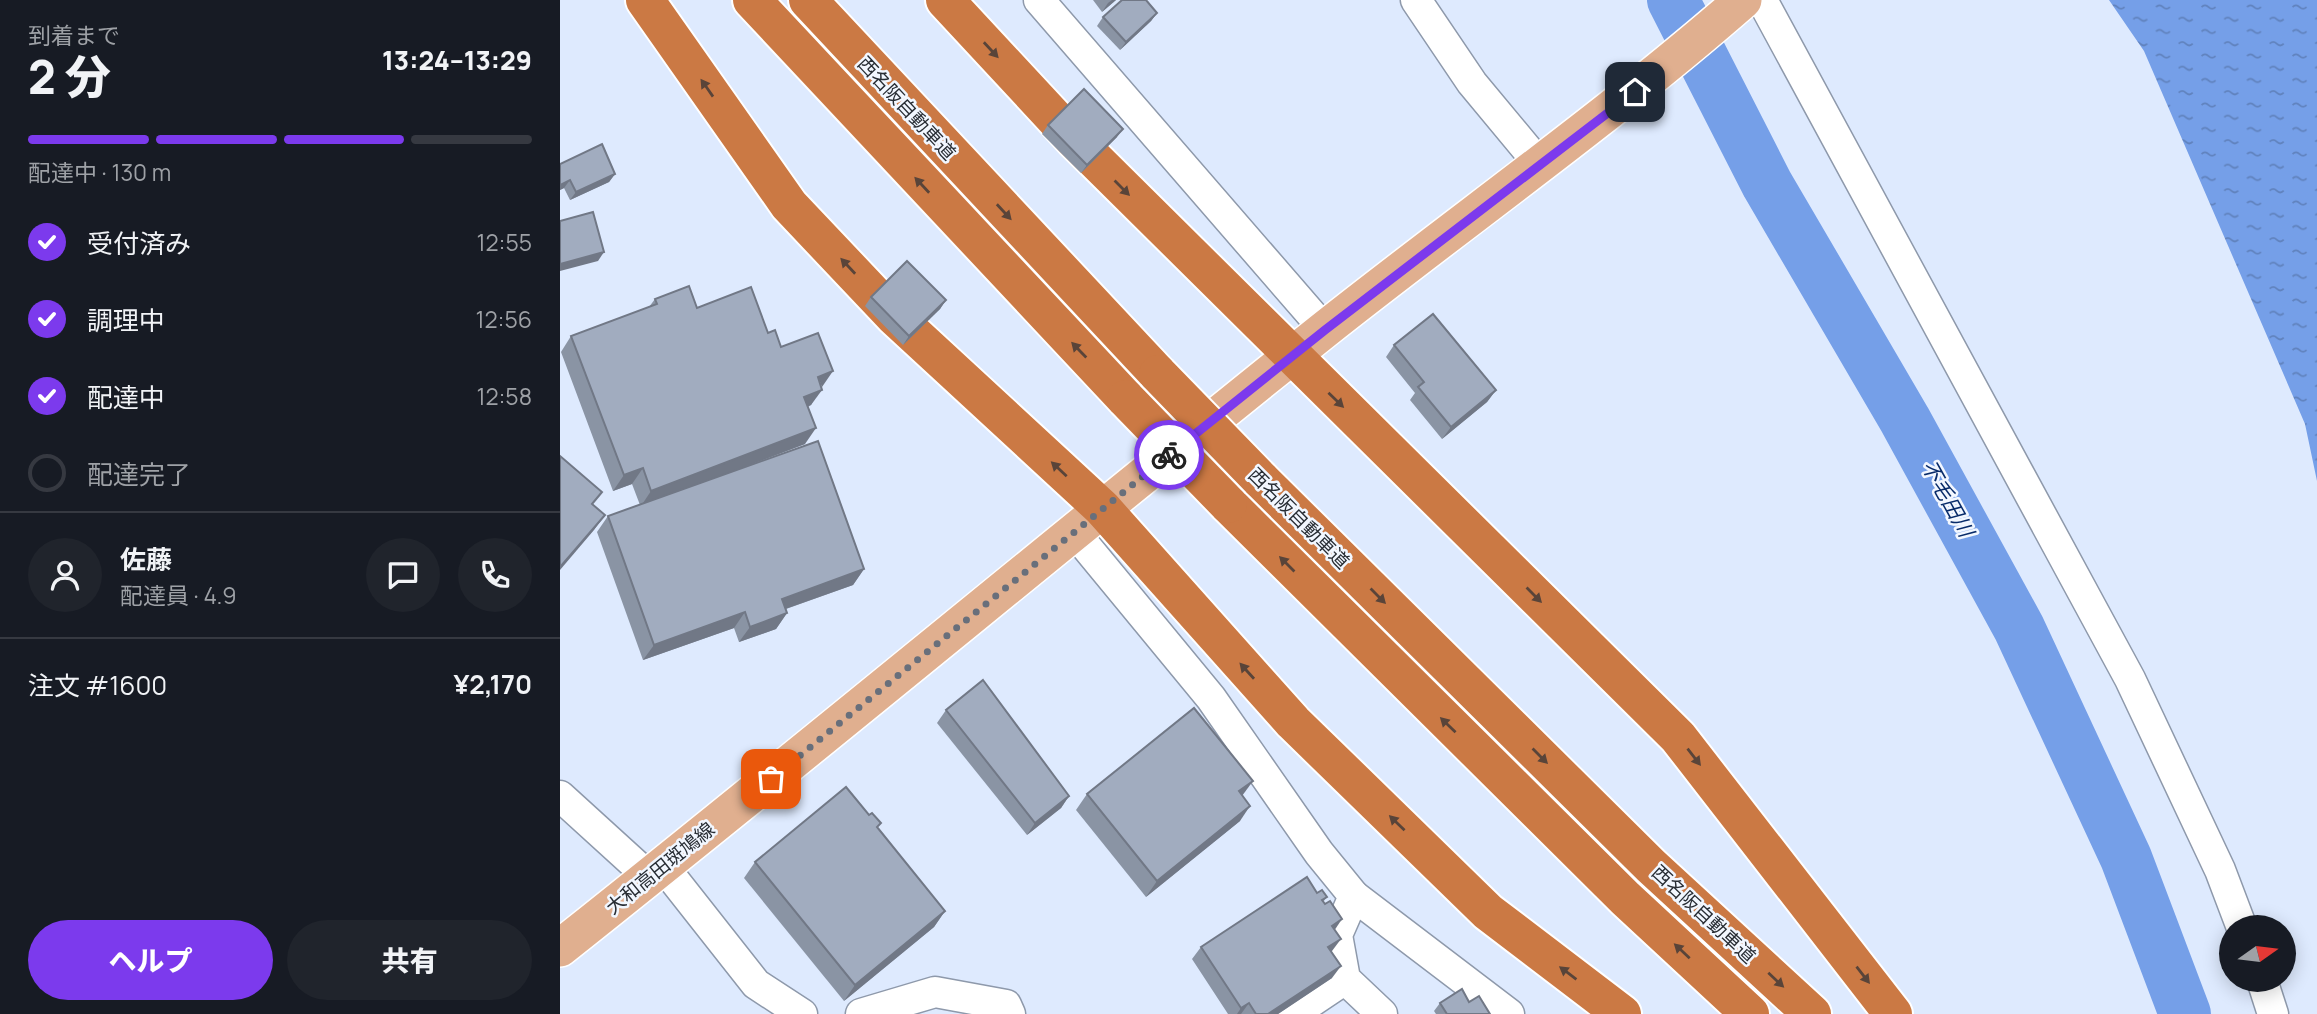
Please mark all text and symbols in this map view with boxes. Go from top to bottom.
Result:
text: 到着まで [28,19,120,51]
one-way arrow [983,41,999,58]
text: 13:24–13:29 [382,42,532,78]
text: 2 分 [28,45,111,108]
street label: 西名阪自動車道 [852,50,962,166]
pin [1605,62,1665,122]
icon: home [1616,73,1654,111]
one-way arrow [701,79,714,98]
text: 配達中 · 130 m [28,156,171,188]
one-way arrow [914,176,930,194]
one-way arrow [1114,179,1131,196]
one-way arrow [996,203,1012,221]
icon: check [28,223,66,261]
text: 受付済み [87,225,191,261]
text: 12:55 [476,226,532,258]
one-way arrow [840,258,856,275]
icon: check [28,300,66,338]
text: 調理中 [87,302,165,338]
text: 12:56 [475,303,532,335]
one-way arrow [1070,341,1087,358]
icon: check [28,377,66,415]
text: 配達中 [87,379,165,415]
text: 12:58 [476,380,532,412]
one-way arrow [1327,391,1344,407]
courier [1134,420,1204,490]
icon: bike [1150,436,1188,474]
water label: 不毛田川 [1915,454,1982,543]
text: 配達完了 [87,456,191,492]
one-way arrow [1051,461,1068,477]
street label: 西名阪自動車道 [1243,462,1355,574]
button: person [28,538,102,612]
button: chat [366,538,440,612]
button: phone [458,538,532,612]
text: 佐藤 [120,541,172,577]
one-way arrow [1280,556,1296,573]
text: 配達員 · 4.9 [120,579,237,611]
one-way arrow [1526,586,1543,603]
one-way arrow [1369,587,1385,604]
one-way arrow [1239,662,1255,680]
text: ¥2,170 [453,666,532,702]
text: 注文 #1600 [28,667,167,703]
one-way arrow [1440,717,1456,733]
one-way arrow [1531,747,1548,764]
one-way arrow [1686,748,1700,766]
pin [741,749,801,809]
icon: bag [752,760,790,798]
street label: 大和高田斑鳩線 [600,816,720,920]
one-way arrow [1389,816,1406,832]
street label: 西名阪自動車道 [1646,859,1762,969]
north arrow [2219,915,2296,992]
map controls [2219,915,2296,992]
button: ヘルプ [28,920,273,1000]
button: 共有 [287,920,532,1000]
one-way arrow [1673,943,1691,959]
one-way arrow [1559,966,1577,980]
one-way arrow [1856,966,1871,984]
one-way arrow [1767,972,1785,988]

